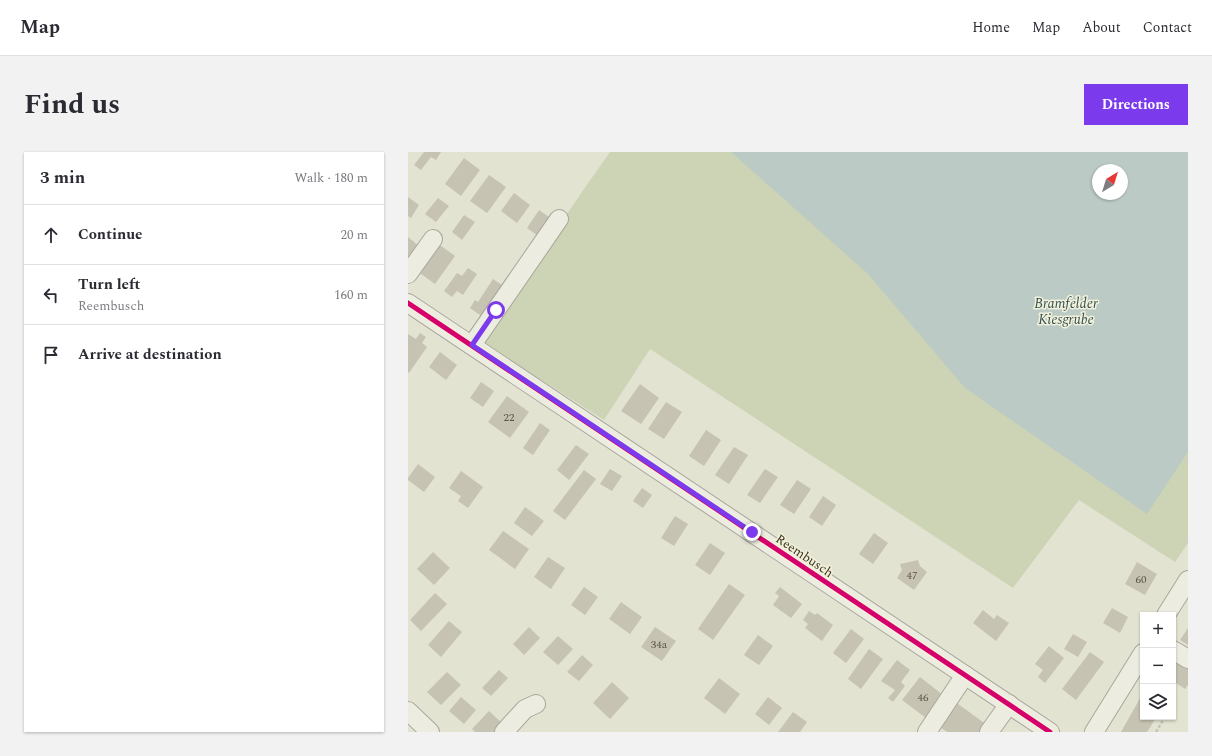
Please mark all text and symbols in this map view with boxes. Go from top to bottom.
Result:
text: Map [20,13,60,42]
text: Home [972,17,1010,38]
text: Map [1032,17,1060,38]
text: About [1082,17,1121,38]
text: Contact [1143,17,1192,38]
text: Find us [24,83,120,126]
button: Directions [1084,84,1188,125]
north arrow [1092,164,1128,200]
text: 3 min [40,165,85,191]
text: Walk · 180 m [294,168,368,188]
text: Continue [78,223,143,246]
icon: ahead [40,224,62,246]
text: 20 m [341,225,368,245]
text: Turn left [78,273,140,296]
icon: left [40,284,62,306]
text: 160 m [334,285,368,305]
water label: Bramfelder Kiesgrube [1034,293,1098,330]
text: Reembusch [78,296,144,316]
route start [487,301,505,319]
text: Arrive at destination [78,343,222,366]
icon: arrive [40,344,62,366]
house number: 22 [504,409,515,426]
route end [743,523,761,541]
street label: Reembusch [771,529,838,583]
house number: 47 [907,567,918,584]
house number: 60 [1136,571,1147,588]
map controls [1140,612,1176,720]
button: + [1140,612,1176,648]
house number: 34a [651,636,668,653]
button: − [1140,648,1176,684]
button: layers [1140,684,1176,720]
house number: 46 [918,689,929,706]

